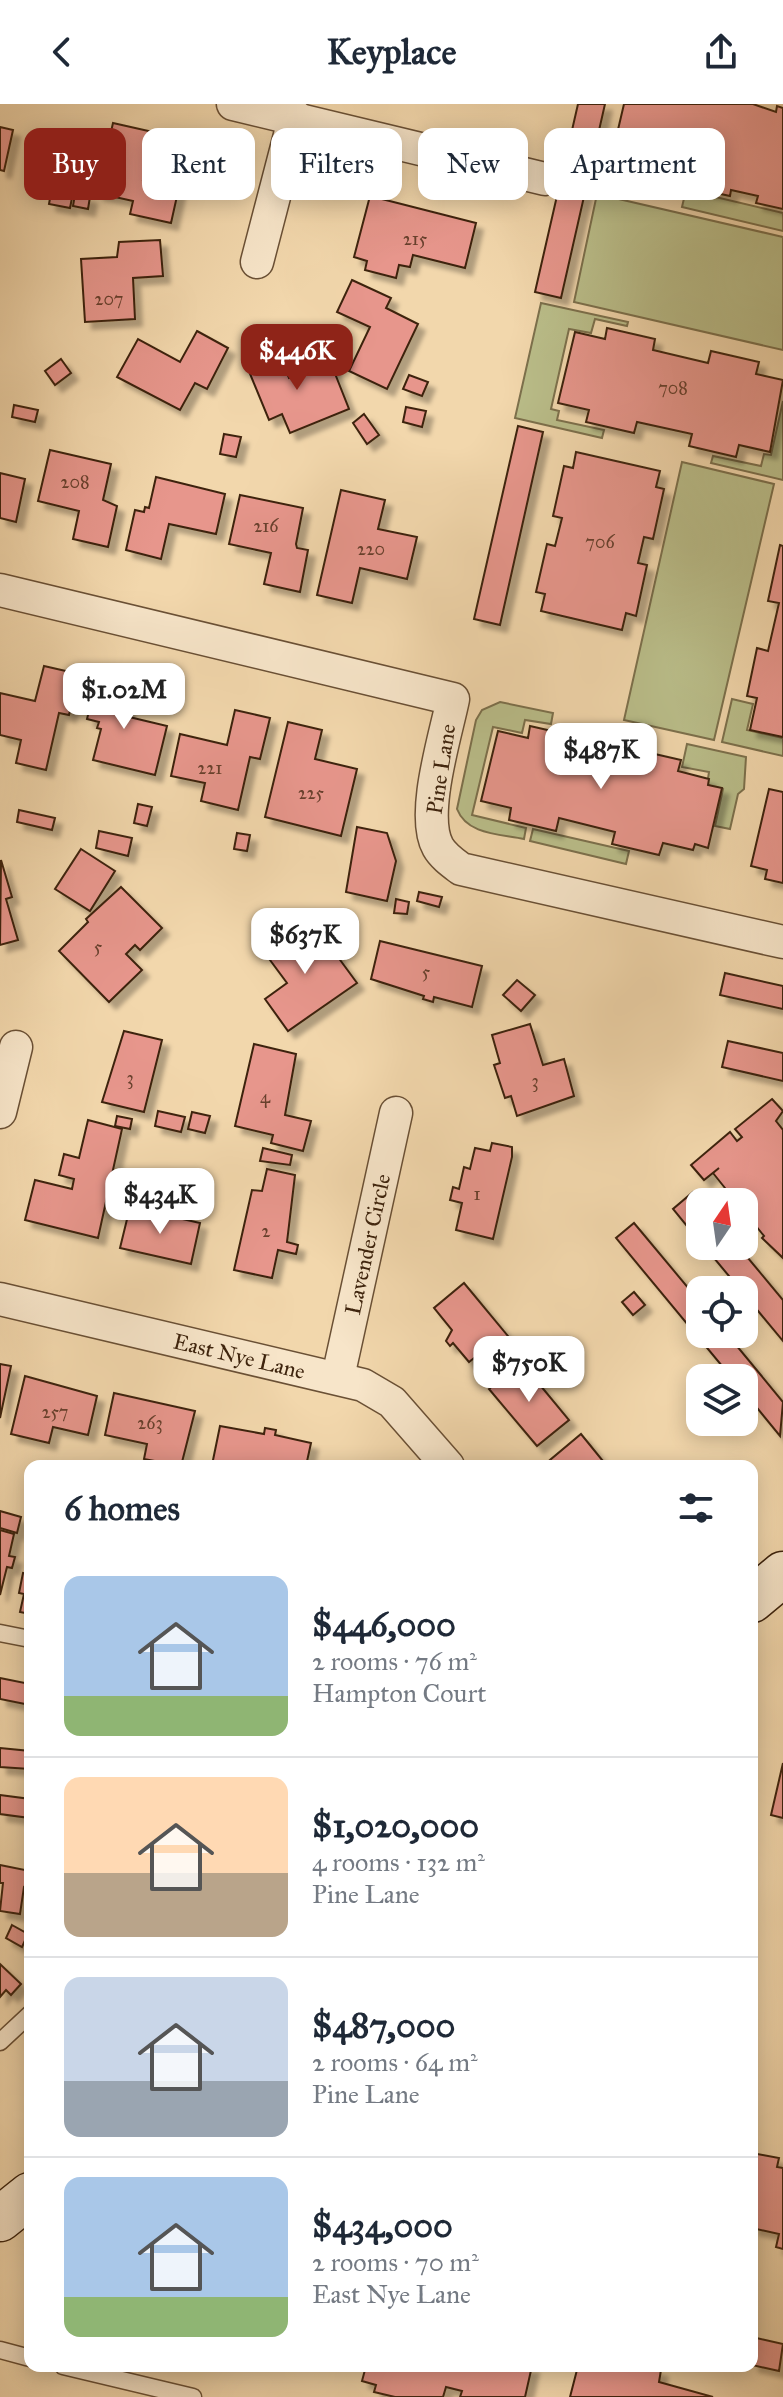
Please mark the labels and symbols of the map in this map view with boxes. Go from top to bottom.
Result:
house number: 215 [403,228,428,250]
house number: 207 [95,288,123,310]
pin: $446K [241,324,353,392]
house number: 708 [658,377,688,399]
house number: 208 [61,471,89,493]
house number: 216 [253,515,279,537]
house number: 706 [585,531,615,553]
house number: 220 [357,538,385,560]
pin: $1.02M [59,663,189,731]
street label: Pine Lane [421,722,461,816]
pin: $487K [545,723,657,791]
house number: 221 [198,757,222,779]
house number: 225 [298,782,325,804]
pin: $637K [249,908,361,976]
house number: 5 [94,936,103,958]
house number: 5 [422,961,431,983]
house number: 3 [126,1067,134,1089]
house number: 3 [531,1070,539,1092]
house number: 4 [260,1086,271,1108]
pin: $434K [104,1168,216,1236]
street label: Lavender Circle [339,1171,396,1317]
house number: 1 [473,1183,481,1205]
north arrow [686,1188,758,1260]
house number: 2 [262,1220,271,1242]
street label: East Nye Lane [171,1327,308,1384]
pin: $750K [473,1336,585,1404]
house number: 257 [42,1401,68,1423]
house number: 263 [137,1412,163,1434]

